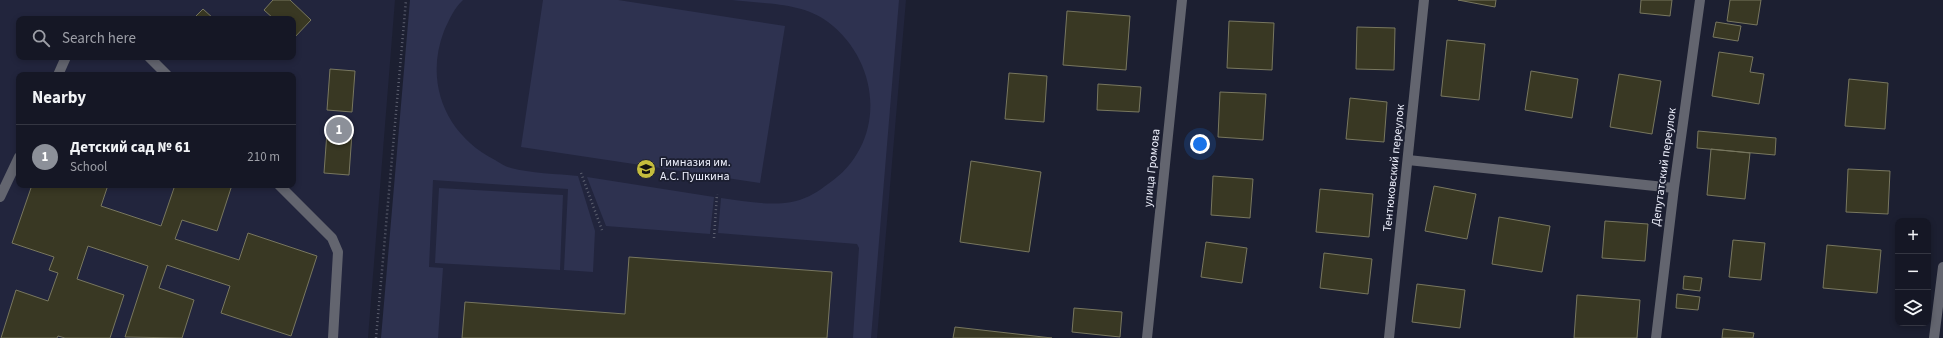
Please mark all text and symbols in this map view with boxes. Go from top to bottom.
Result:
search box [16,16,296,60]
icon: search [30,27,52,49]
text: Search here [62,28,136,49]
text: Nearby [32,86,86,110]
street label: Тентюковский переулок [1379,103,1409,233]
street label: Депутатский переулок [1647,107,1681,227]
pin: 1 [326,115,352,145]
street label: улица Громова [1139,128,1165,208]
your location [1190,134,1210,154]
text: Детский сад № 61 [70,137,191,158]
text: 1 [42,148,48,166]
text: 210 m [247,148,280,166]
place label: Гимназия им. А.С. Пушкина [660,154,731,185]
text: School [70,158,107,176]
school or university icon: Гимназия им. А.С. Пушкина [635,158,657,180]
map controls [1895,218,1931,326]
button: + [1895,218,1931,254]
button: − [1895,254,1931,290]
button: layers [1895,290,1931,326]

